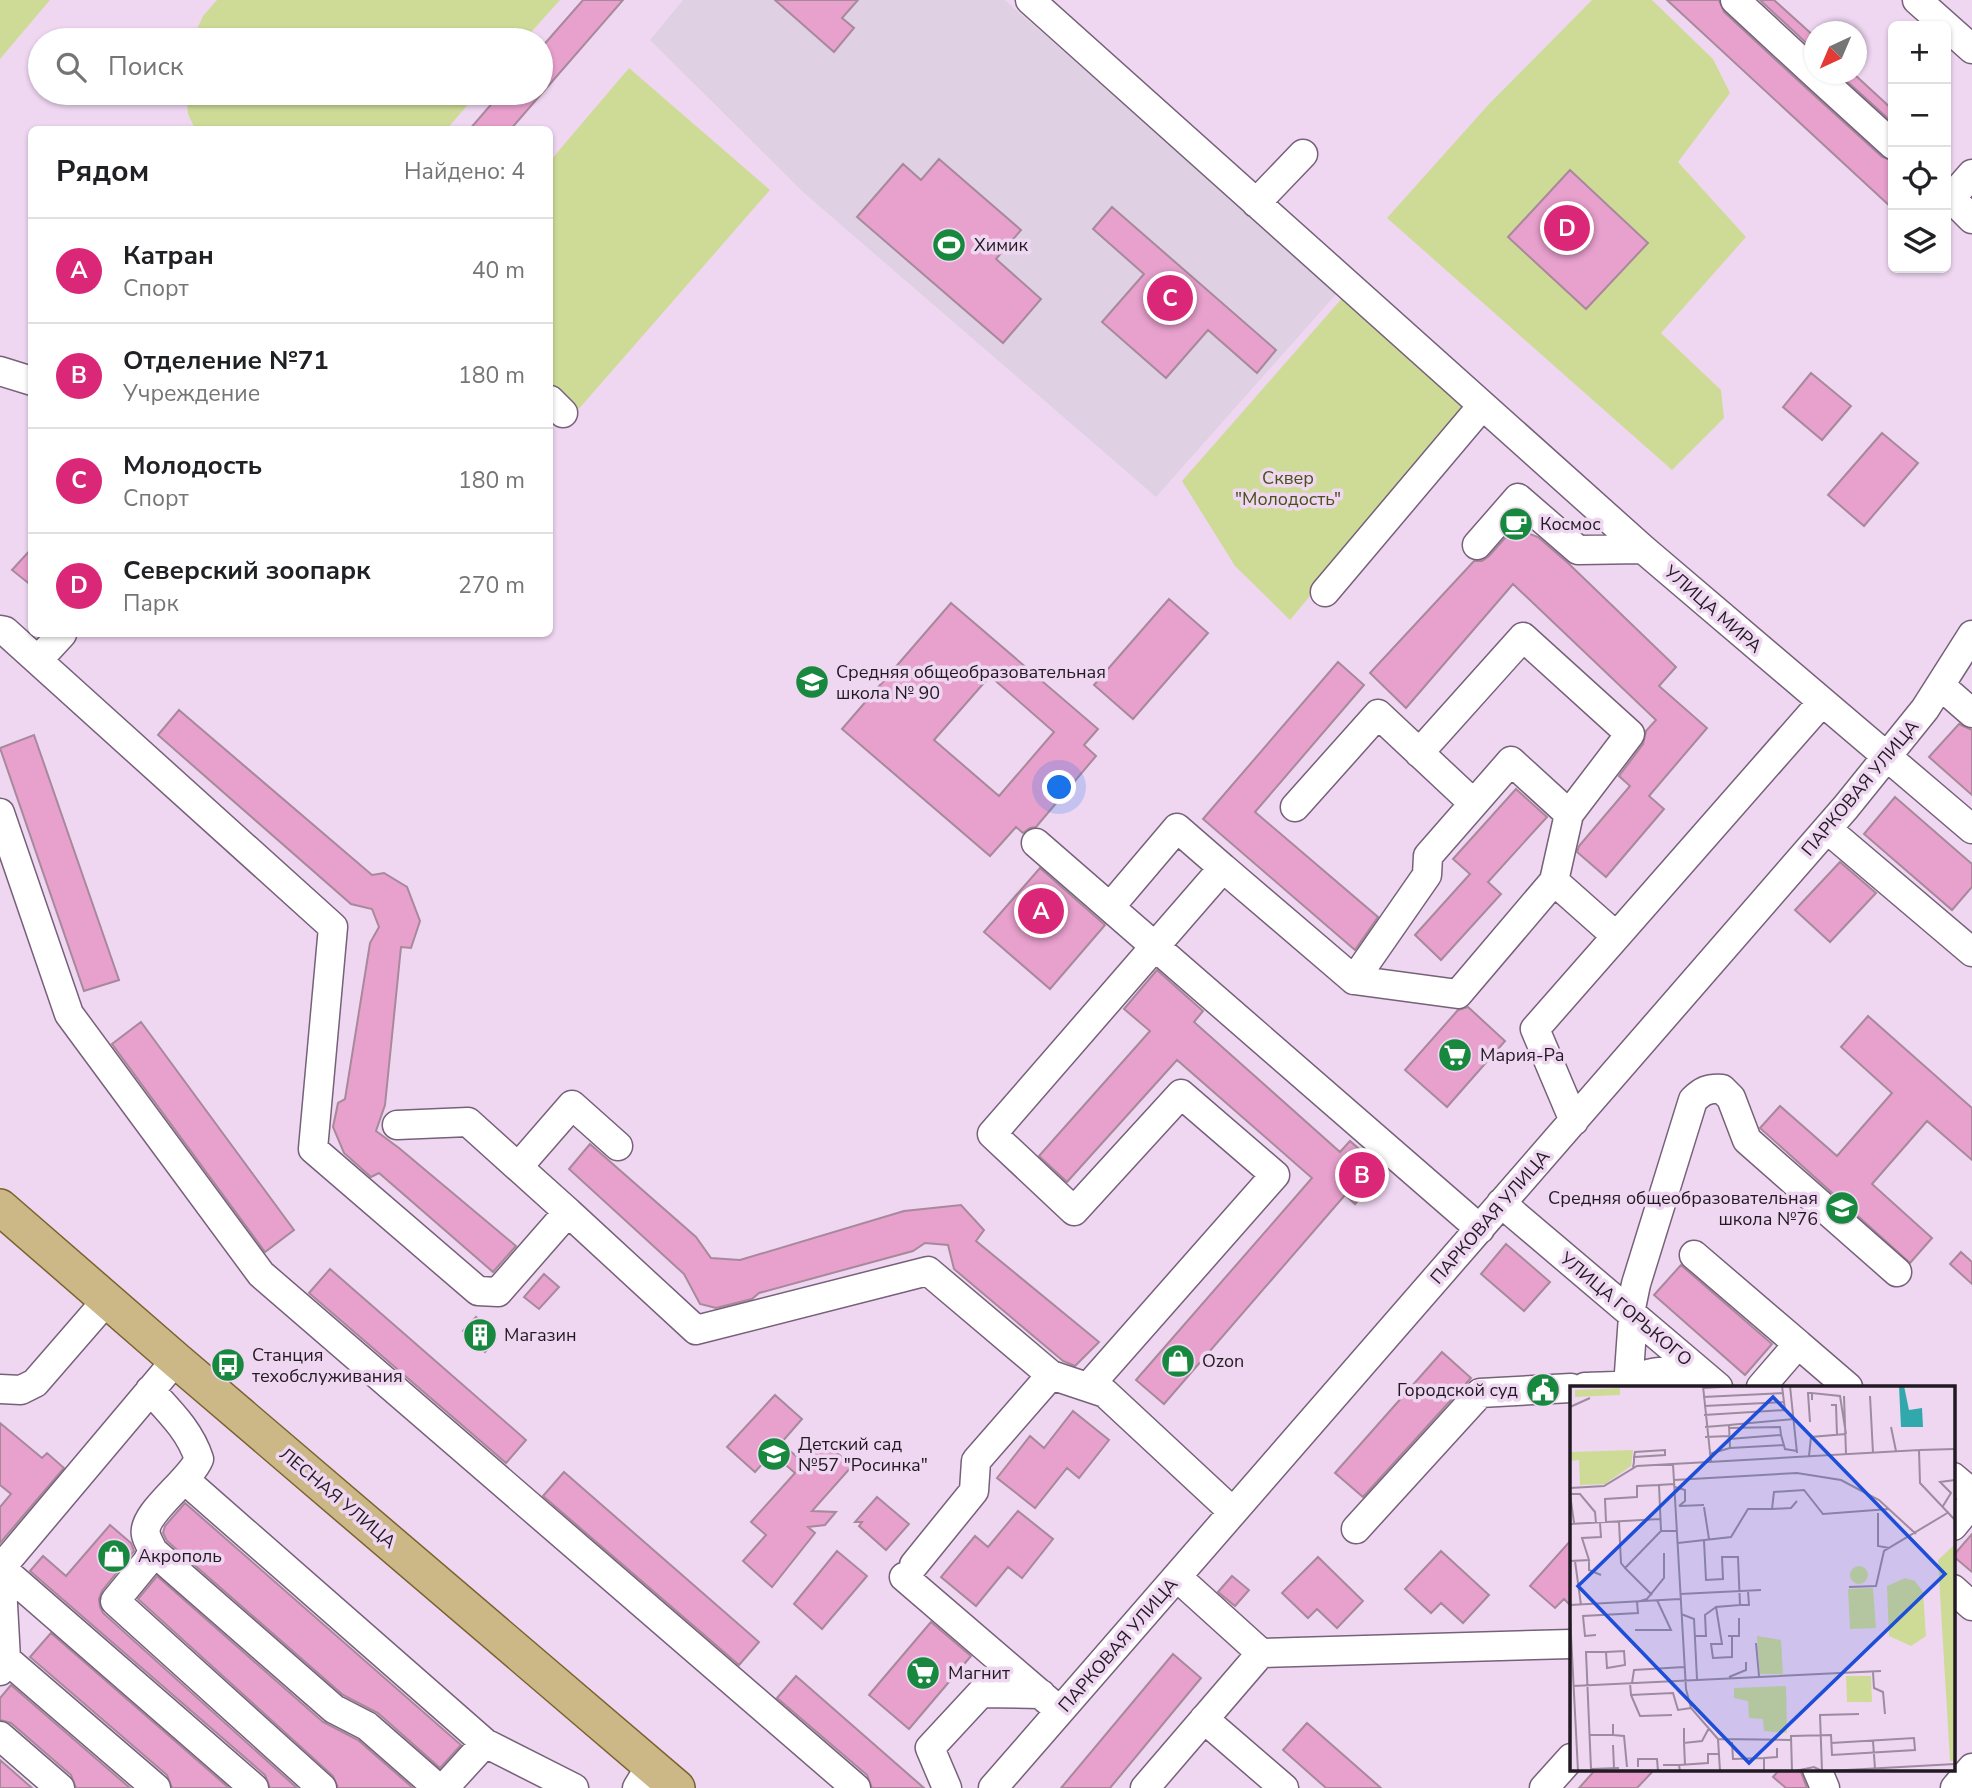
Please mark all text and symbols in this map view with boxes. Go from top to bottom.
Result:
north arrow [1804,21,1867,84]
map controls [1888,21,1951,273]
button: + [1888,21,1951,84]
search box [28,28,553,105]
icon: search [52,48,90,86]
text: Поиск [108,49,184,84]
button: − [1888,84,1951,147]
button: locate [1888,147,1951,210]
text: Рядом [56,151,149,192]
text: Найдено: 4 [404,156,525,187]
pin: D [1544,202,1590,254]
button: layers [1888,210,1951,273]
sports icon: Химик [930,226,968,264]
place label: Химик [974,233,1029,257]
text: Катран [123,238,214,273]
text: A [70,255,88,286]
text: 40 m [472,255,525,286]
pin: C [1147,272,1193,324]
text: Спорт [123,273,189,304]
text: Отделение №71 [123,343,329,378]
text: B [71,360,87,391]
text: 180 m [458,360,525,391]
text: Учреждение [123,378,260,409]
text: Молодость [123,448,262,483]
text: C [71,465,87,496]
text: 180 m [458,465,525,496]
park label: Сквер "Молодость" [1235,466,1341,511]
text: Спорт [123,483,189,514]
cafe icon: Космос [1497,505,1535,543]
place label: Космос [1540,512,1601,536]
text: Северский зоопарк [123,553,371,588]
street label: УЛИЦА МИРА [1658,559,1767,658]
text: D [70,570,88,601]
text: 270 m [458,570,525,601]
text: Парк [123,588,179,619]
place label: Средняя общеобразовательная школа № 90 [836,660,1106,705]
school or university icon: Средняя общеобразовательная школа № 90 [793,663,831,701]
street label: ПАРКОВАЯ УЛИЦА [1796,715,1924,861]
your location [1042,770,1076,804]
pin: A [1018,885,1064,937]
supermarket icon: Мария-Ра [1436,1036,1474,1074]
place label: Мария-Ра [1480,1043,1565,1067]
street label: ПАРКОВАЯ УЛИЦА [1425,1145,1555,1289]
pin: B [1339,1149,1385,1201]
place label: Средняя общеобразовательная школа №76 [1548,1186,1818,1231]
school or university icon: Средняя общеобразовательная школа №76 [1823,1189,1861,1227]
street label: УЛИЦА ГОРЬКОГО [1554,1246,1697,1371]
building icon: Магазин [461,1316,499,1354]
place label: Магазин [504,1323,577,1347]
shop icon: Ozon [1159,1342,1197,1380]
place label: Станция техобслуживания [252,1343,403,1388]
bus stop icon: Станция техобслуживания [209,1346,247,1384]
place label: Ozon [1202,1349,1244,1373]
public building icon: Городской суд [1524,1371,1562,1409]
place label: Городской суд [1397,1378,1518,1402]
inset map [1570,1386,1954,1770]
place label: Детский сад №57 "Росинка" [798,1432,928,1477]
school or university icon: Детский сад №57 "Росинка" [755,1435,793,1473]
street label: ЛЕСНАЯ УЛИЦА [275,1442,401,1554]
shop icon: Акрополь [95,1537,133,1575]
place label: Акрополь [138,1544,222,1568]
street label: ПАРКОВАЯ УЛИЦА [1053,1573,1183,1717]
supermarket icon: Магнит [904,1654,942,1692]
place label: Магнит [948,1661,1010,1685]

